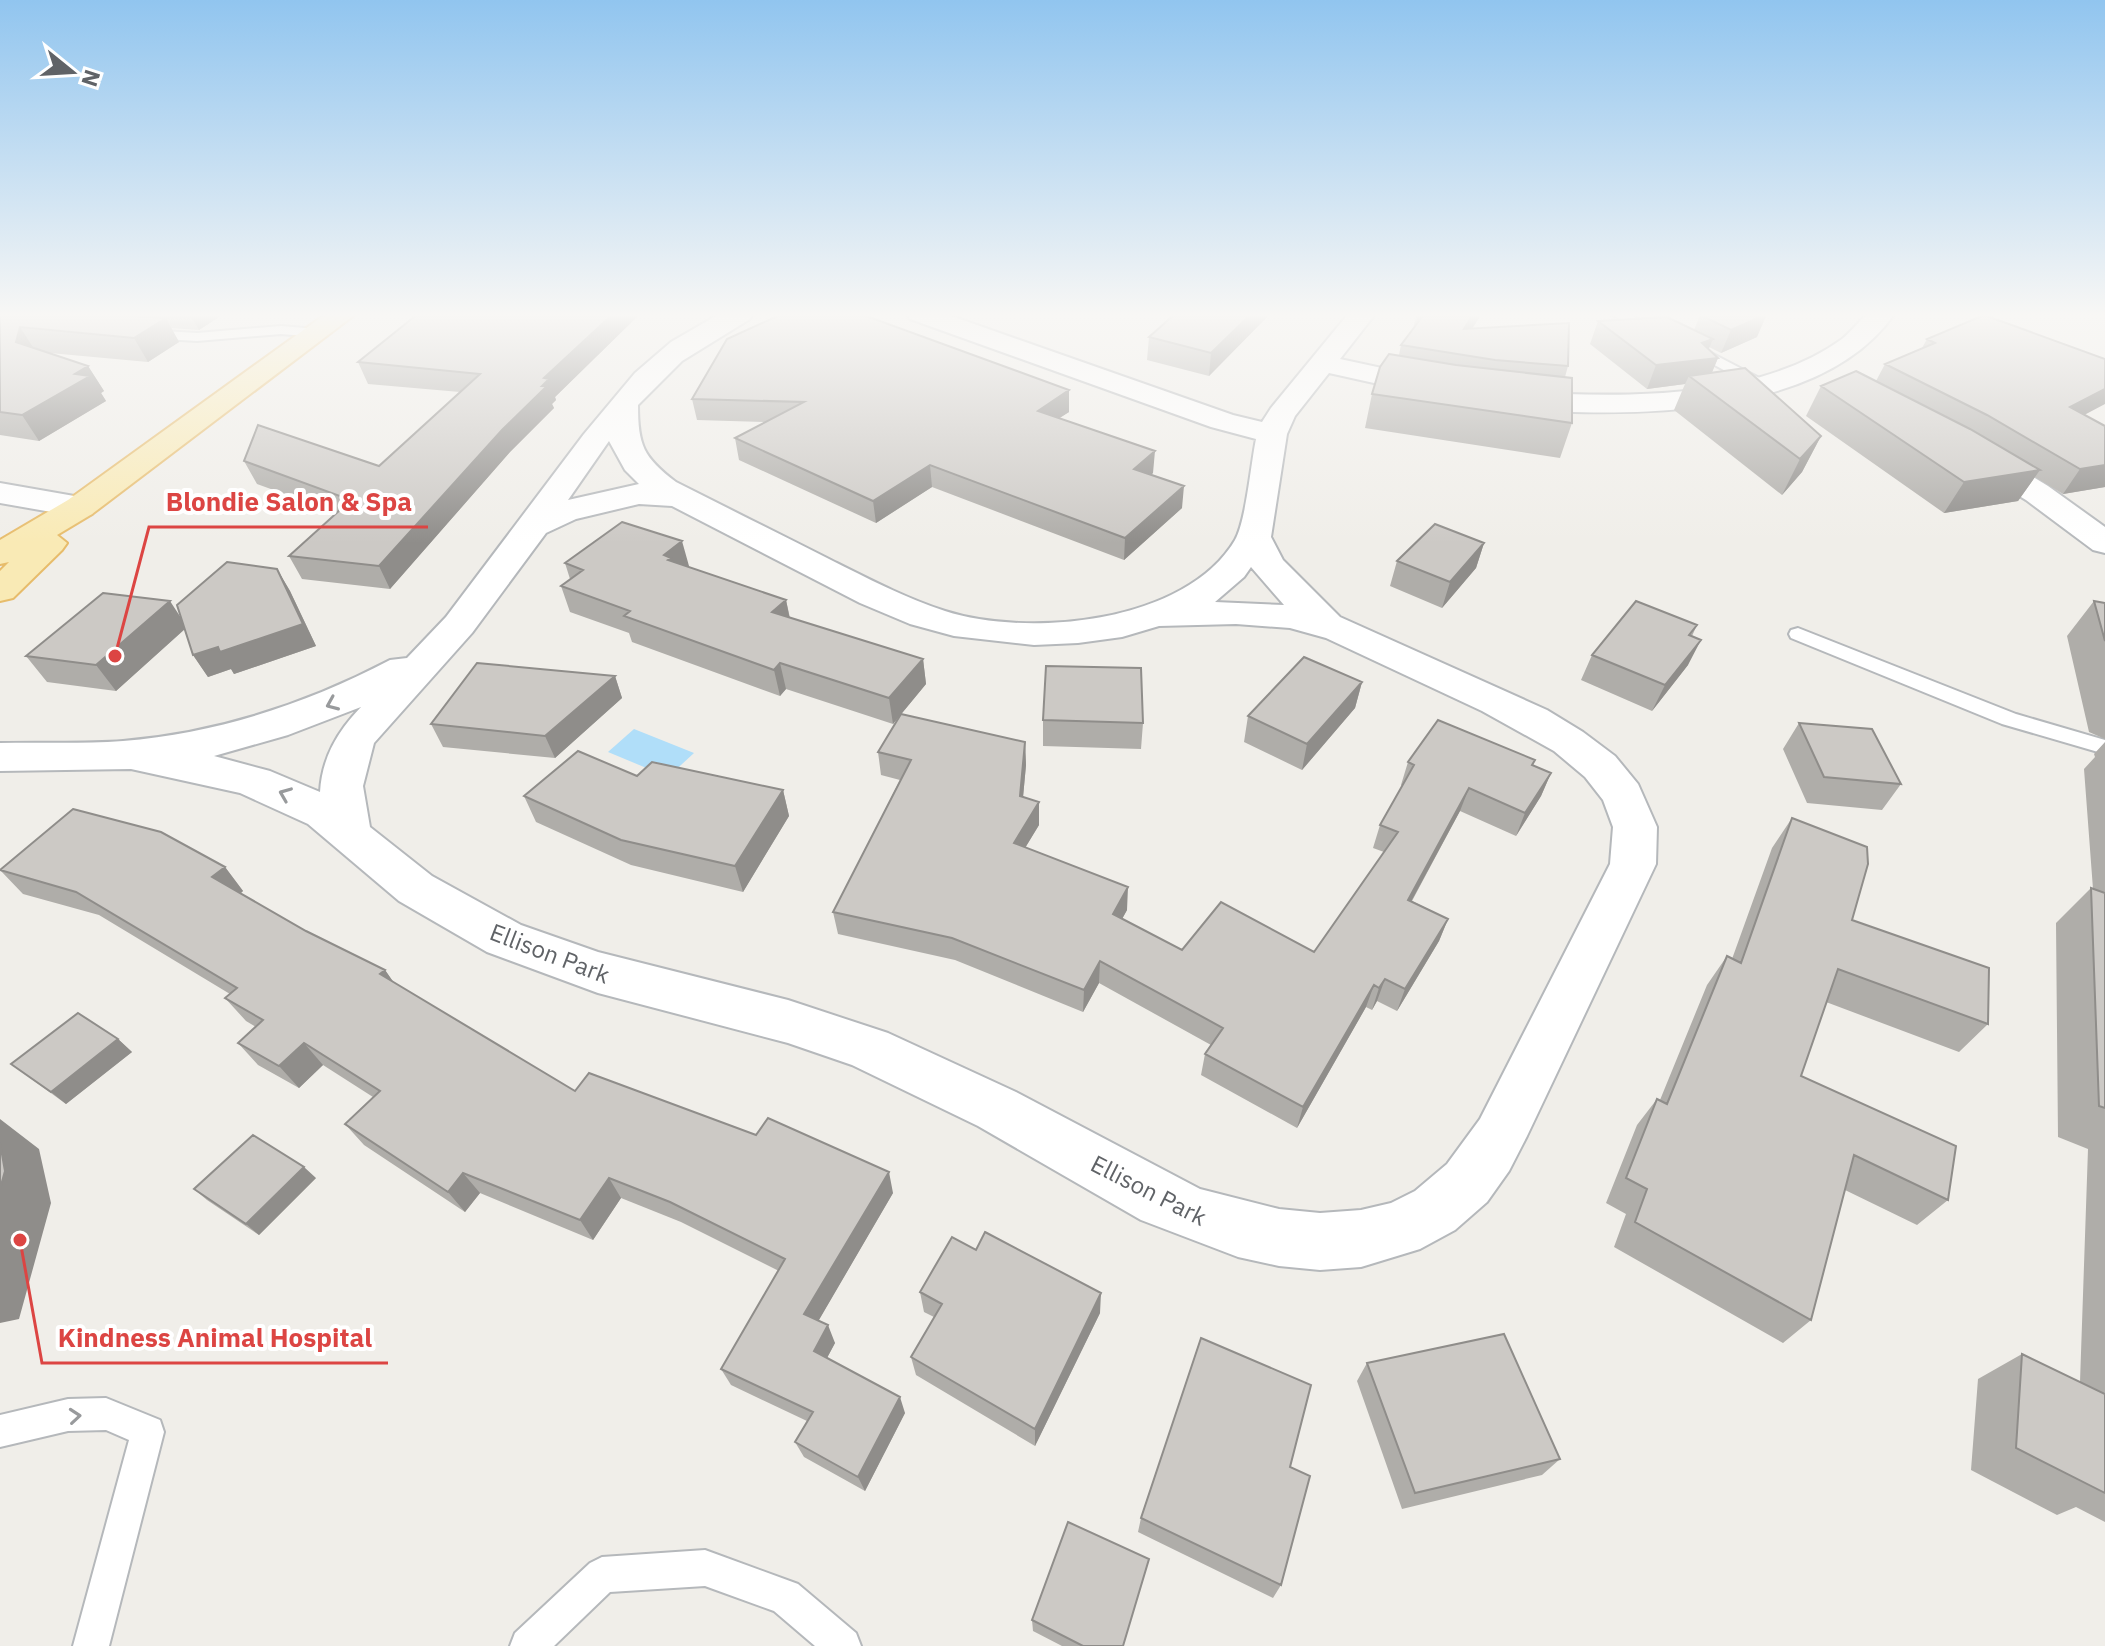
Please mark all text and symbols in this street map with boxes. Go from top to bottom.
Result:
north arrow [32,32,112,112]
text: N [75,66,108,90]
callout: Blondie Salon & Spa [149,477,428,527]
text: Blondie Salon & Spa [166,484,412,518]
one-way arrow [326,694,340,710]
one-way arrow [279,788,293,804]
street label: Ellison Park [485,915,615,991]
street label: Ellison Park [1086,1147,1213,1233]
callout: Kindness Animal Hospital [42,1313,388,1363]
text: Kindness Animal Hospital [58,1320,372,1354]
one-way arrow [69,1408,82,1425]

